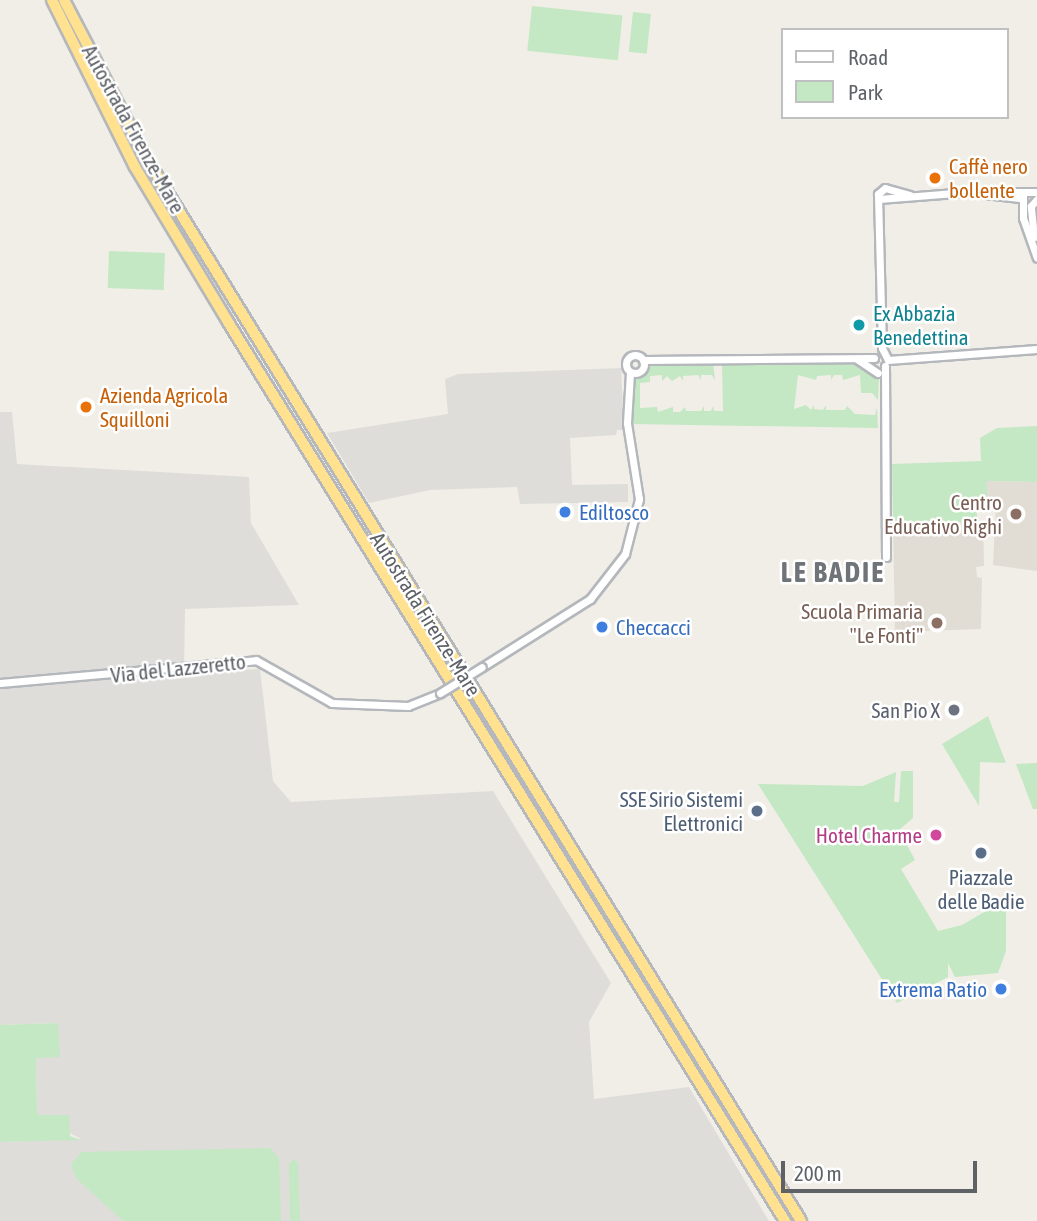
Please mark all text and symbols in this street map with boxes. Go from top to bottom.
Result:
legend [782,28,1009,119]
street label: Autostrada Firenze-Mare [77,40,191,218]
text: Road [848,45,888,69]
text: Park [848,80,883,104]
place label: Caffè nero bollente [949,153,1028,203]
marker: Caffè nero bollente [927,170,943,186]
place label: Ex Abbazia Benedettina [873,300,968,350]
marker: Ex Abbazia Benedettina [851,317,867,333]
place label: Azienda Agricola Squilloni [100,382,228,432]
marker: Azienda Agricola Squilloni [78,399,94,415]
place label: Centro Educativo Righi [884,489,1002,539]
place label: Ediltosco [579,499,649,525]
marker: Ediltosco [557,504,573,520]
marker: Centro Educativo Righi [1008,506,1024,522]
street label: Autostrada Firenze-Mare [365,527,487,701]
district label: LE BADIE [782,555,884,589]
place label: Scuola Primaria "Le Fonti" [801,598,923,648]
place label: Checcacci [616,614,691,640]
marker: Scuola Primaria "Le Fonti" [929,615,945,631]
marker: Checcacci [594,619,610,635]
street label: Via del Lazzeretto [109,648,247,688]
place label: San Pio X [871,697,940,723]
marker: San Pio X [946,702,962,718]
place label: SSE Sirio Sistemi Elettronici [620,786,743,836]
marker: SSE Sirio Sistemi Elettronici [749,803,765,819]
place label: Hotel Charme [816,822,922,848]
marker: Hotel Charme [928,827,944,843]
marker: Piazzale delle Badie [973,845,989,861]
place label: Piazzale delle Badie [938,864,1024,914]
place label: Extrema Ratio [879,976,987,1002]
marker: Extrema Ratio [993,981,1009,997]
scale bar [785,1148,981,1192]
text: 200 m [794,1161,842,1185]

